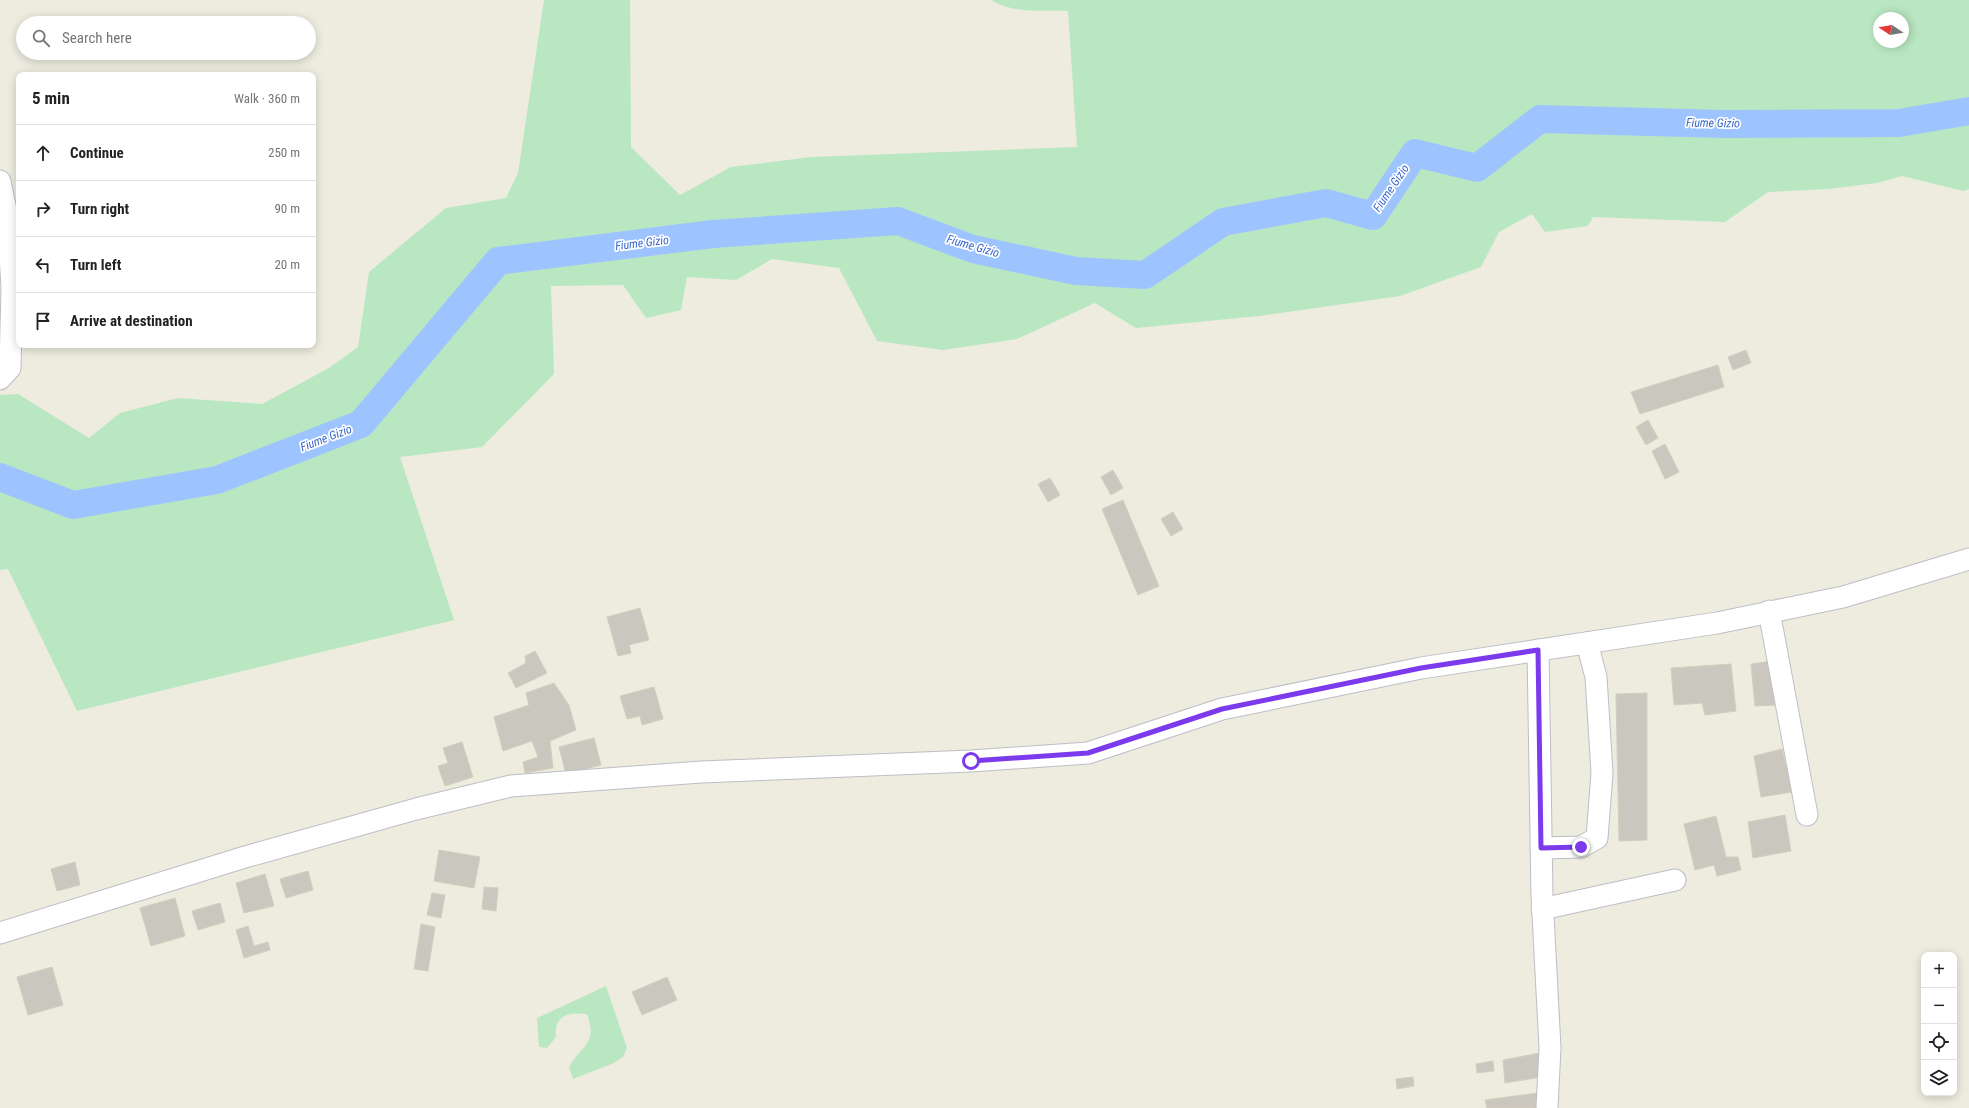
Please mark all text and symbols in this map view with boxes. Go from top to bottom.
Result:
north arrow [1873,12,1909,48]
search box [16,16,316,60]
icon: search [30,27,52,49]
text: Search here [62,29,132,47]
text: 5 min [32,88,70,108]
text: Walk · 360 m [234,91,300,106]
water label: Fiume Gizio [1686,116,1740,130]
icon: ahead [32,142,54,164]
text: Continue [70,144,124,162]
text: 250 m [268,145,300,160]
water label: Fiume Gizio [1370,162,1412,214]
icon: right [32,198,54,220]
text: Turn right [70,200,129,218]
text: 90 m [274,201,300,216]
water label: Fiume Gizio [945,232,1001,260]
water label: Fiume Gizio [614,233,670,253]
icon: left [32,254,54,276]
text: Turn left [70,256,121,274]
text: 20 m [274,257,300,272]
icon: arrive [32,310,54,332]
text: Arrive at destination [70,312,193,330]
water label: Fiume Gizio [298,422,354,454]
route start [962,752,980,770]
route end [1572,838,1590,856]
map controls [1921,952,1957,1096]
button: + [1921,952,1957,988]
button: − [1921,988,1957,1024]
button: locate [1921,1024,1957,1060]
button: layers [1921,1060,1957,1096]

